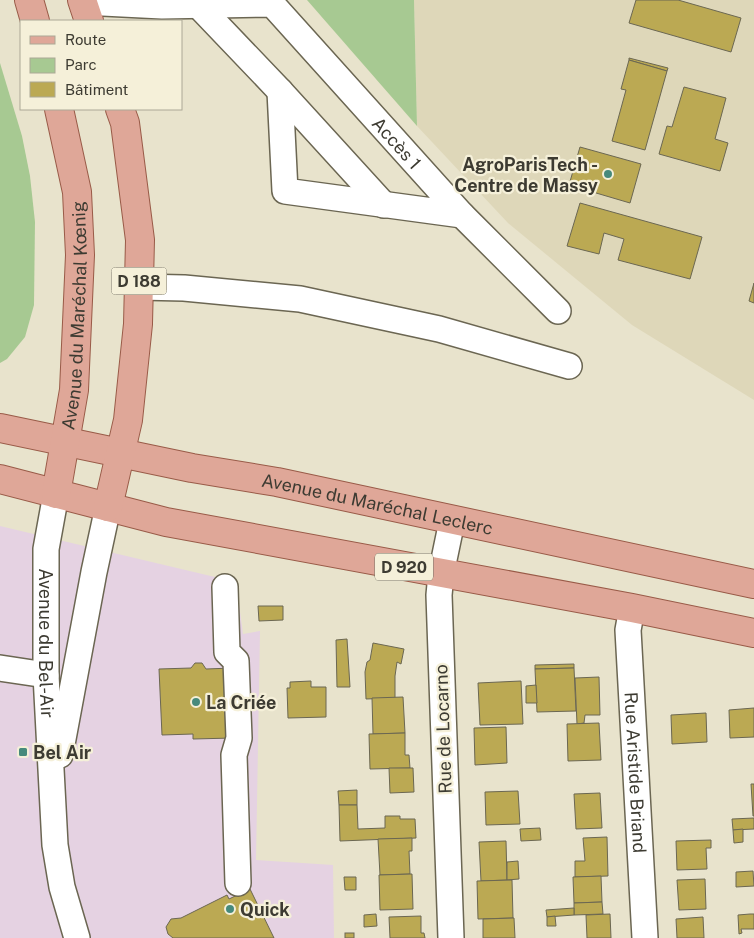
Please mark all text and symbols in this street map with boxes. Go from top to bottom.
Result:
legend [20,20,182,110]
text: Route [65,31,106,48]
text: Parc [65,56,97,73]
text: Bâtiment [65,81,128,98]
street label: Accès 1 [368,112,426,173]
place label: AgroParisTech - Centre de Massy [454,154,598,196]
marker: AgroParisTech - Centre de Massy [602,168,614,180]
street label: Avenue du Maréchal Kœnig [57,201,91,431]
road number: D 188 [112,268,166,294]
street label: Avenue du Maréchal Leclerc [260,469,495,538]
road number: D 920 [375,554,433,580]
street label: Avenue du Bel-Air [35,568,59,718]
street label: Rue de Locarno [430,664,456,794]
street label: Rue Aristide Briand [621,691,651,854]
place label: La Criée [206,692,276,713]
marker: La Criée [190,696,202,708]
place label: Bel Air [33,742,92,763]
marker: Bel Air [17,746,29,758]
place label: Quick [240,899,290,920]
marker: Quick [224,903,236,915]

